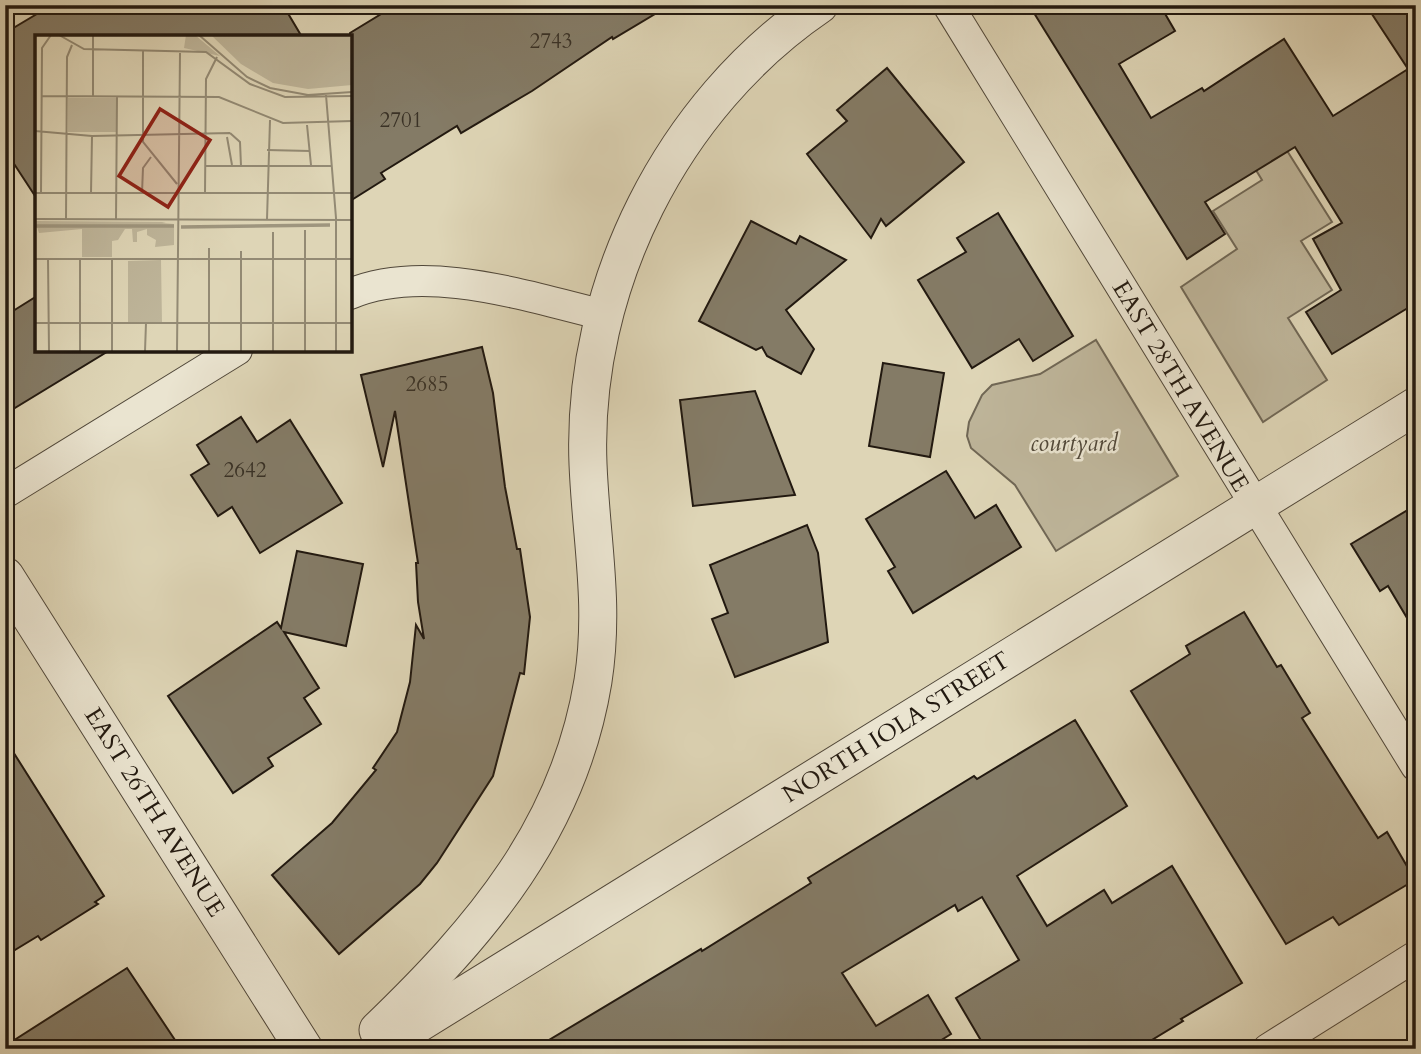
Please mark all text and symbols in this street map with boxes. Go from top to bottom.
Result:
house number: 2743 [529,27,573,56]
inset map [35,35,352,352]
house number: 2701 [379,106,423,135]
street label: EAST 28TH AVENUE [1104,274,1257,498]
house number: 2685 [405,370,449,399]
park label: courtyard [1030,427,1119,460]
house number: 2642 [223,456,267,485]
street label: NORTH IOLA STREET [776,644,1016,811]
street label: EAST 26TH AVENUE [77,701,232,923]

